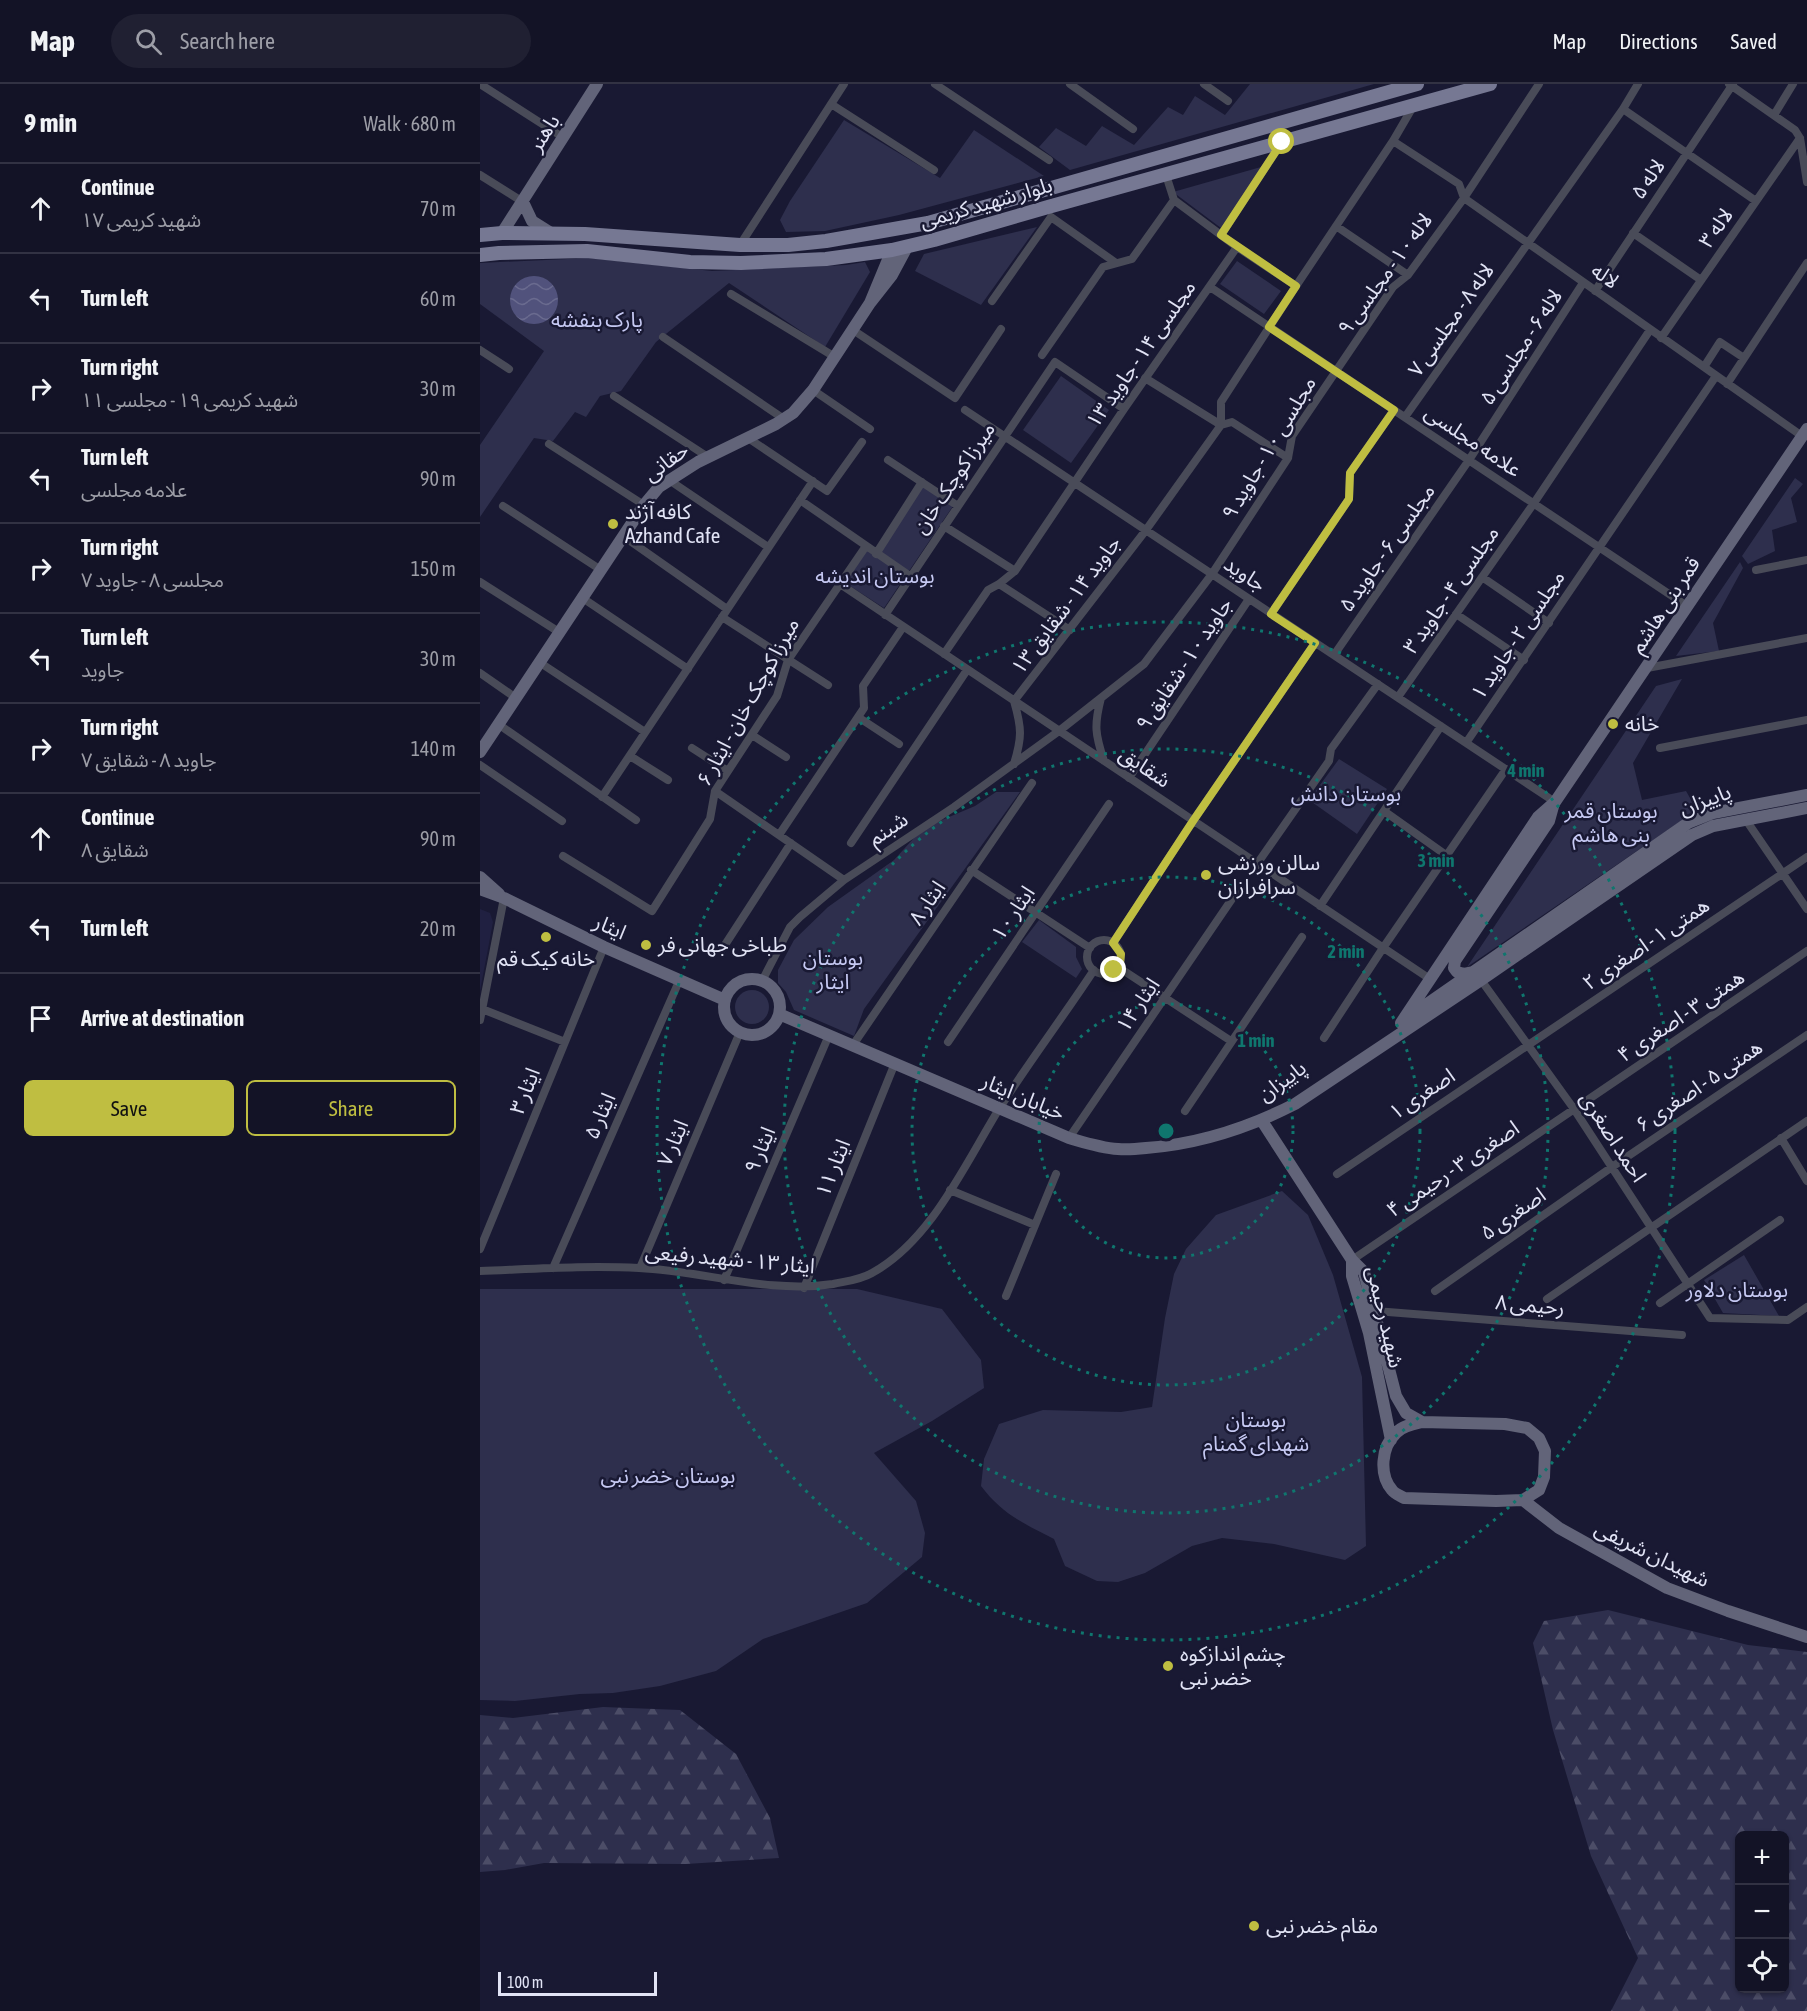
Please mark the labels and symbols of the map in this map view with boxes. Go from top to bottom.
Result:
street label: باهنر [522,109,565,157]
route start [1268,128,1294,154]
street label: لاله ۵ [1625,154,1669,203]
street label: بلوار شهید کریمی [917,172,1055,233]
street label: لاله ۳ [1693,203,1737,252]
street label: لاله ۱۰ - مجلسی ۹ [1332,208,1437,340]
street label: لاله [1587,257,1624,293]
street label: لاله ۸ - مجلسی ۷ [1402,258,1499,381]
street label: مجلسی ۱۴ - جاوید ۱۳ [1080,275,1201,432]
street label: لاله ۶ - مجلسی ۵ [1474,284,1567,409]
park label: پارک بنفشه [551,307,643,333]
street label: مجلسی ۱۰ - جاوید ۹ [1216,372,1321,524]
street label: علامه مجلسی [1420,399,1526,482]
street label: میرزا کوچک خان [907,417,1001,539]
street label: حقانی [638,437,693,486]
street label: مجلسی ۶ - جاوید ۵ [1333,479,1440,616]
place label: کافه آژند Azhand Cafe [625,499,720,547]
marker: کافه آژند Azhand Cafe [606,517,620,531]
street label: مجلسی ۴ - جاوید ۳ [1397,521,1504,658]
street label: جاوید ۱۴ - شقایق ۱۳ [1006,531,1126,679]
street label: جاوید [1220,551,1271,597]
street label: قمر بنی هاشم [1624,552,1708,659]
park label: بوستان اندیشه [815,563,935,588]
street label: مجلسی ۲ - جاوید ۱ [1465,566,1570,704]
street label: جاوید ۱۰ - شقایق ۹ [1130,593,1238,735]
street label: میرزا کوچک خان - ایثار ۶ [691,613,805,791]
place label: خانه [1625,711,1659,735]
marker: خانه [1606,717,1620,731]
street label: شقایق [1114,741,1176,793]
text: 4 min [1507,760,1545,781]
street label: پاییزان [1675,779,1735,822]
park label: بوستان دانش [1291,781,1401,806]
park label: بوستان قمر بنی هاشم [1563,798,1658,850]
street label: شبنم [863,806,914,853]
place label: سالن ورزشی سرافرازان [1218,850,1320,899]
text: 3 min [1418,850,1455,871]
marker: سالن ورزشی سرافرازان [1199,868,1213,882]
street label: ایثار ۸ [903,876,950,930]
street label: ایثار ۱۰ [985,881,1040,945]
street label: همتی ۱ - اصغری ۲ [1578,892,1714,995]
street label: ایثار [589,908,630,945]
marker: خانه کیک قم [539,930,553,944]
place label: طباخی جهانی فر [657,932,787,957]
marker: طباخی جهانی فر [639,938,653,952]
text: 2 min [1328,941,1365,962]
park label: بوستان ایثار [803,945,863,994]
place label: خانه کیک قم [497,946,595,974]
route end [1100,956,1126,982]
street label: همتی ۳ - اصغری ۴ [1613,964,1749,1067]
street label: ایثار ۱۴ [1110,973,1165,1037]
text: 1 min [1238,1030,1275,1051]
street label: همتی ۵ - اصغری ۶ [1631,1034,1767,1137]
street label: پاییزان [1253,1055,1311,1107]
street label: اصغری ۱ [1384,1063,1459,1125]
street label: ایثار ۳ [504,1064,545,1118]
street label: خیابان ایثار [977,1067,1069,1125]
street label: احمد اصغری [1575,1087,1652,1187]
street label: ایثار ۵ [578,1089,621,1143]
street label: اصغری ۳ - رحیمی ۴ [1382,1115,1524,1222]
street label: ایثار ۷ [652,1116,693,1170]
centre of rings [1156,1121,1176,1141]
street label: ایثار ۹ [739,1123,780,1177]
street label: ایثار ۱۱ [810,1135,855,1200]
street label: اصغری ۵ [1475,1182,1550,1245]
street label: ایثار ۱۳ - شهید رفیعی [644,1239,816,1278]
street label: شهید رحیمی [1362,1264,1409,1370]
park label: بوستان دلاور [1685,1277,1788,1302]
street label: رحیمی ۸ [1494,1289,1566,1320]
park label: بوستان شهدای گمنام [1203,1407,1309,1460]
park label: بوستان خضر نبی [600,1463,736,1488]
street label: شهیدان شریفی [1591,1515,1714,1592]
place label: چشم اندازکوه خضر نبی [1180,1641,1286,1690]
marker: چشم اندازکوه خضر نبی [1161,1659,1175,1673]
place label: مقام خضر نبی [1266,1913,1378,1942]
marker: مقام خضر نبی [1247,1919,1261,1933]
scale bar [498,1969,657,1996]

